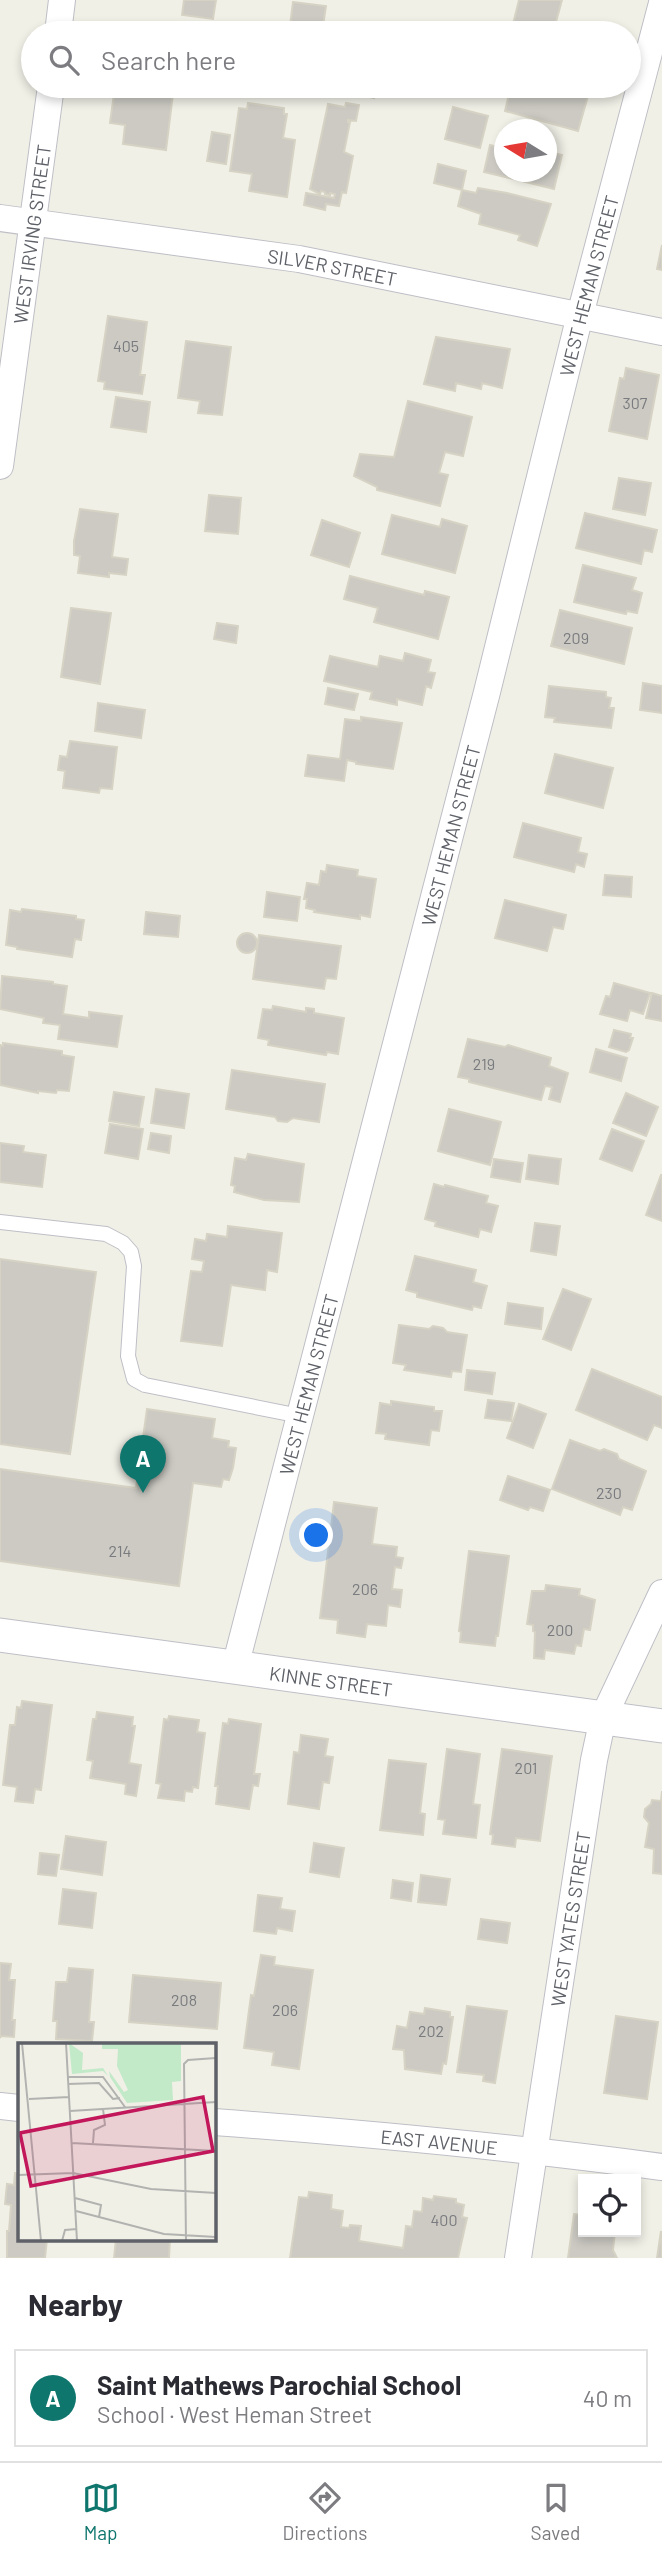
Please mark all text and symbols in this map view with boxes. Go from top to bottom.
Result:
search box [21,21,641,98]
icon: search [45,41,83,79]
text: Search here [101,44,236,75]
north arrow [494,119,557,182]
street label: WEST IRVING STREET [8,143,55,325]
street label: WEST HEMAN STREET [554,192,623,378]
street label: SILVER STREET [266,243,399,290]
house number: 405 [113,336,139,355]
house number: 307 [623,393,648,412]
house number: 209 [563,628,589,647]
street label: WEST HEMAN STREET [416,742,484,928]
house number: 219 [473,1054,495,1073]
street label: WEST HEMAN STREET [274,1291,342,1477]
pin: A [120,1435,166,1493]
house number: 230 [596,1483,622,1502]
your location [299,1518,333,1552]
house number: 214 [109,1541,131,1560]
house number: 206 [352,1579,378,1598]
house number: 200 [547,1620,573,1639]
street label: KINNE STREET [268,1661,394,1700]
house number: 201 [515,1758,537,1777]
street label: WEST YATES STREET [545,1830,594,2008]
house number: 208 [171,1990,197,2009]
house number: 206 [272,2000,298,2019]
house number: 202 [418,2021,444,2040]
inset map [18,2043,215,2240]
street label: EAST AVENUE [380,2124,499,2159]
map controls [578,2174,641,2237]
button: locate [578,2174,641,2237]
house number: 400 [431,2210,457,2229]
text: Nearby [28,2286,123,2322]
text: Saint Mathews Parochial School [97,2369,461,2400]
text: A [45,2384,61,2412]
text: 40 m [583,2384,632,2412]
text: School · West Heman Street [97,2400,372,2428]
tab: Map [82,2479,120,2544]
tab: Directions [283,2479,368,2544]
tab: Saved [531,2479,580,2544]

